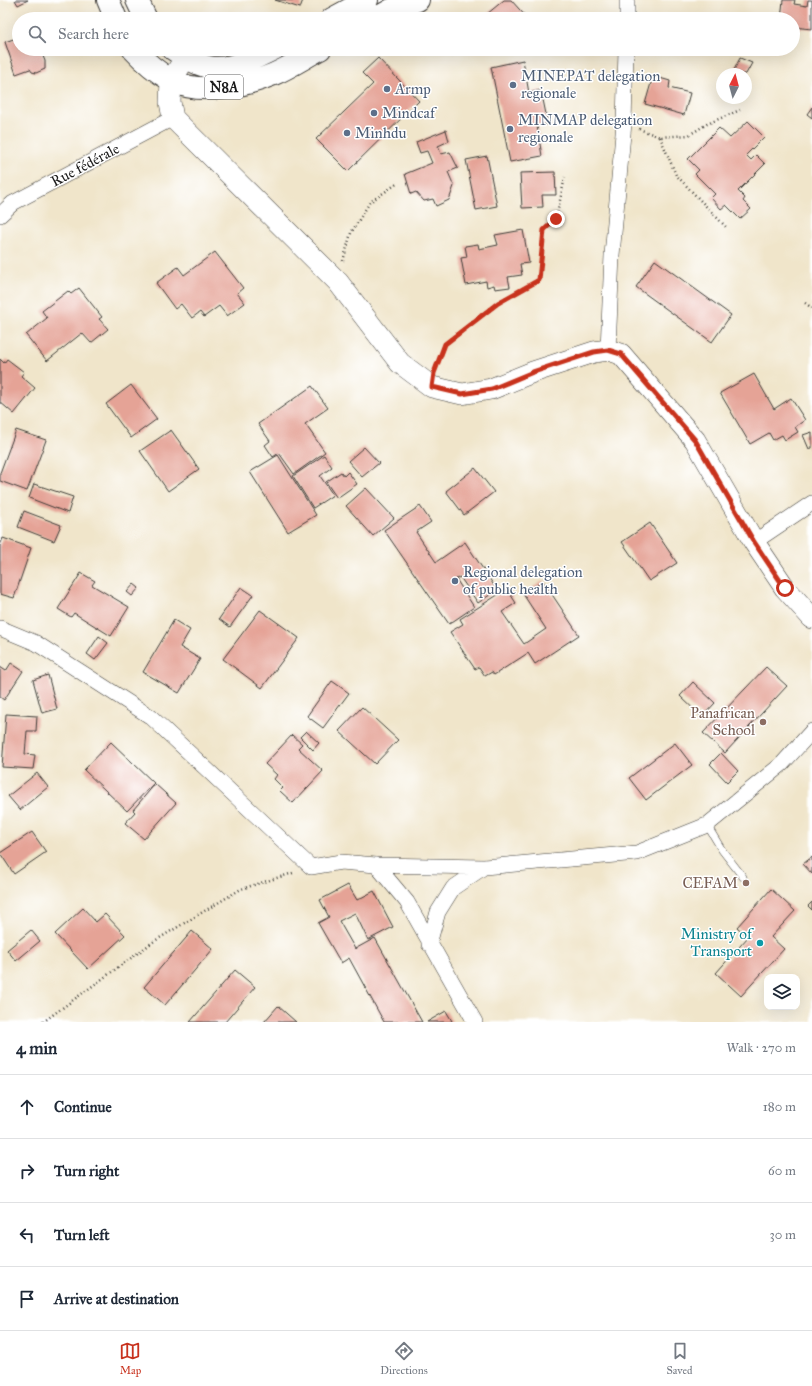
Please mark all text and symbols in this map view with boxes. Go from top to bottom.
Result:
search box [12,12,800,56]
icon: search [26,23,48,45]
text: Search here [58,25,129,43]
place label: MINEPAT delegation regionale [521,67,660,102]
north arrow [716,68,752,104]
road number: N8A [205,75,243,99]
place label: Armp [394,80,431,98]
marker: MINEPAT delegation regionale [508,80,518,90]
marker: Armp [382,84,392,94]
place label: Mindcaf [382,104,438,122]
marker: Mindcaf [369,108,379,118]
place label: MINMAP delegation regionale [518,111,652,146]
place label: Minhdu [355,124,407,142]
marker: MINMAP delegation regionale [505,124,515,134]
marker: Minhdu [342,128,352,138]
street label: Rue fédérale [48,139,122,191]
route end [547,210,565,228]
place label: Regional delegation of public health [463,563,583,598]
marker: Regional delegation of public health [450,576,460,586]
route start [776,579,794,597]
place label: Panafrican School [690,704,756,739]
marker: Panafrican School [758,717,768,727]
place label: CEFAM [682,874,738,892]
marker: CEFAM [741,878,751,888]
place label: Ministry of Transport [681,925,755,960]
marker: Ministry of Transport [755,938,765,948]
map controls [764,974,800,1010]
button: layers [764,974,800,1010]
text: 4 min [16,1038,57,1059]
text: Walk · 270 m [727,1040,796,1056]
icon: ahead [16,1096,38,1118]
text: Continue [54,1098,112,1116]
text: 180 m [763,1099,796,1115]
icon: right [16,1160,38,1182]
text: Turn right [54,1162,119,1180]
text: 60 m [768,1163,796,1179]
icon: left [16,1224,38,1246]
text: Turn left [54,1226,110,1244]
text: 30 m [770,1227,796,1243]
icon: arrive [16,1288,38,1310]
text: Arrive at destination [54,1290,179,1308]
tab: Map [119,1340,141,1377]
tab: Directions [380,1340,428,1377]
tab: Saved [666,1340,693,1377]

